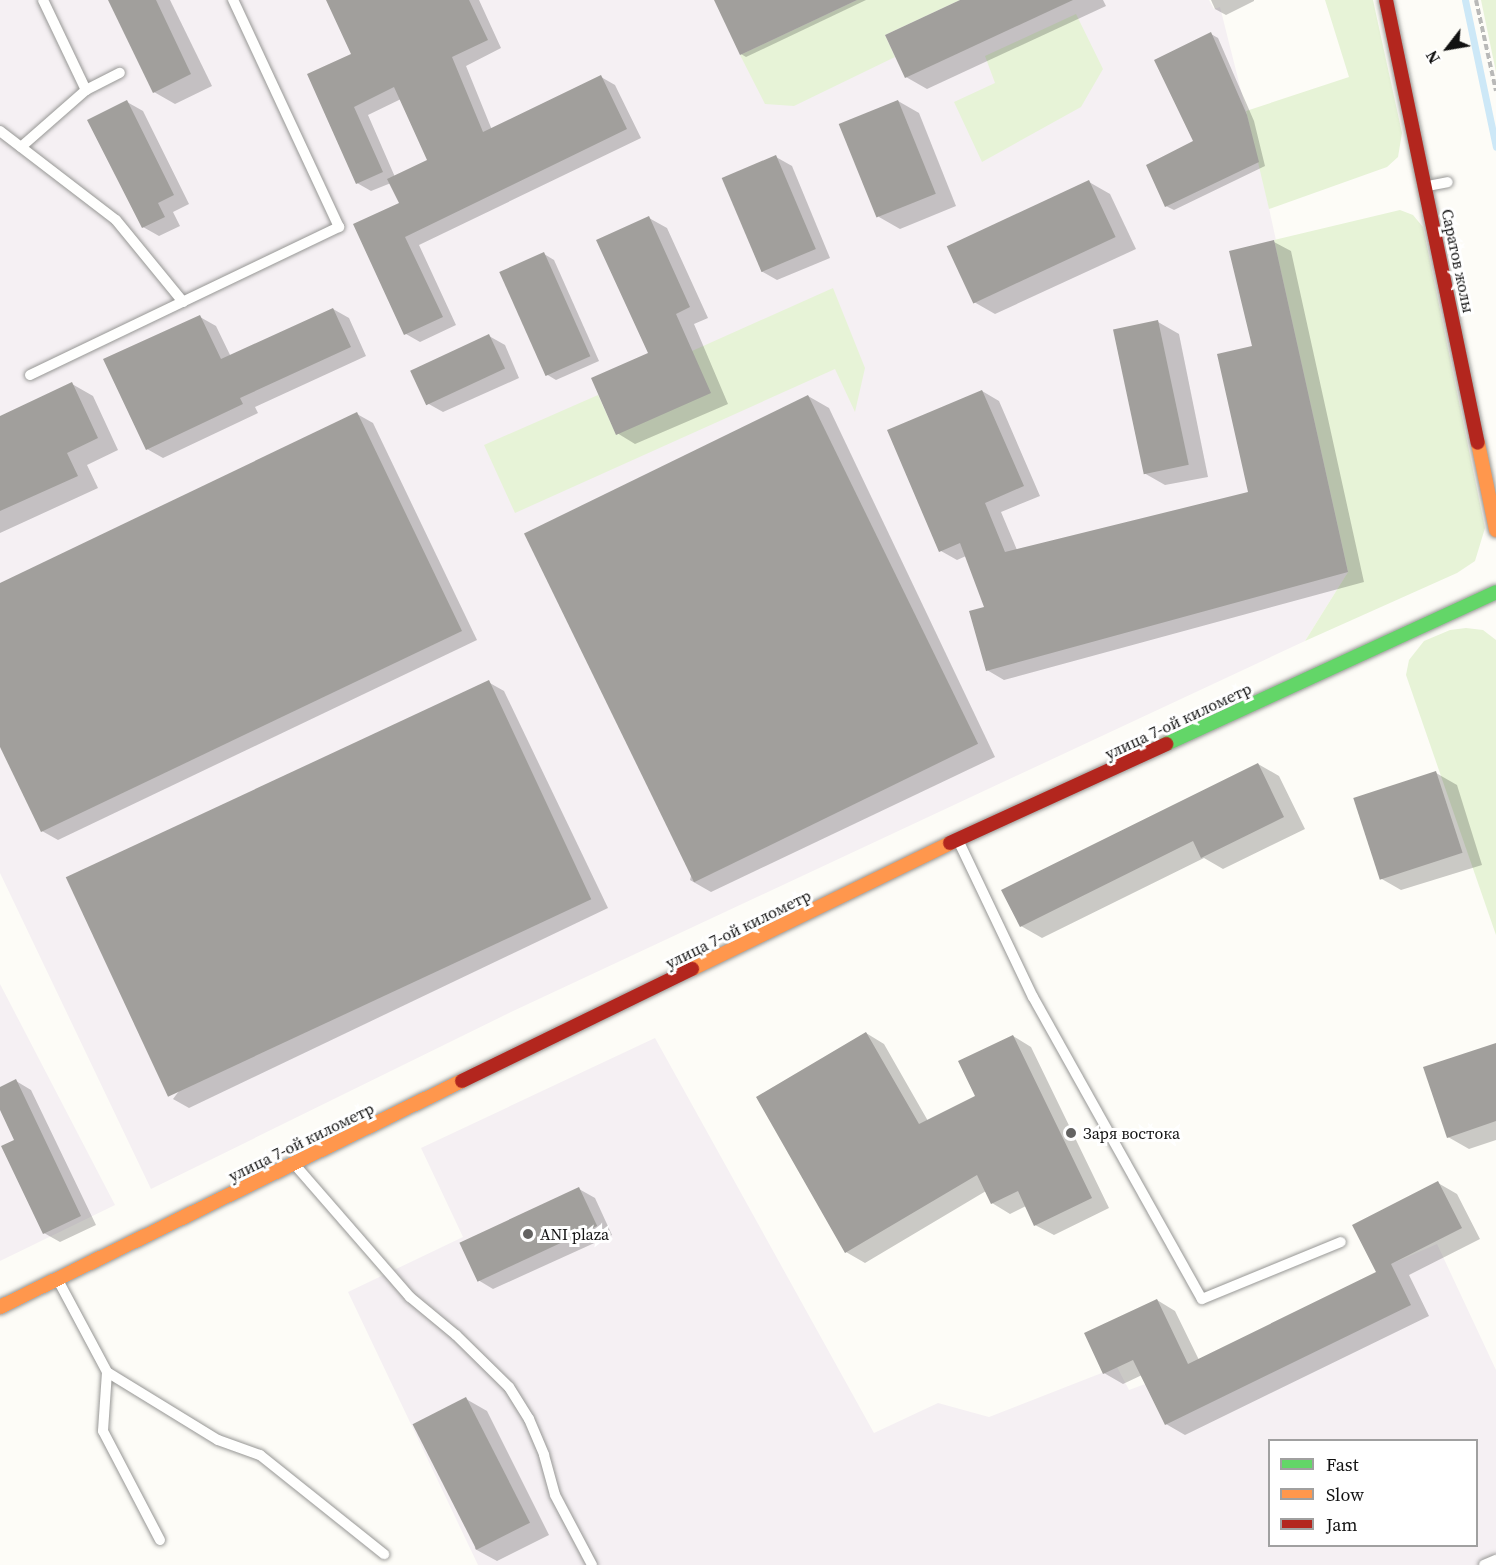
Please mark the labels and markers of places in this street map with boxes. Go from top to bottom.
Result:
place label: Заря востока [1083,1123,1180,1143]
marker: Заря востока [1064,1126,1078,1140]
place label: ANI plaza [540,1224,609,1244]
marker: ANI plaza [521,1227,535,1241]

